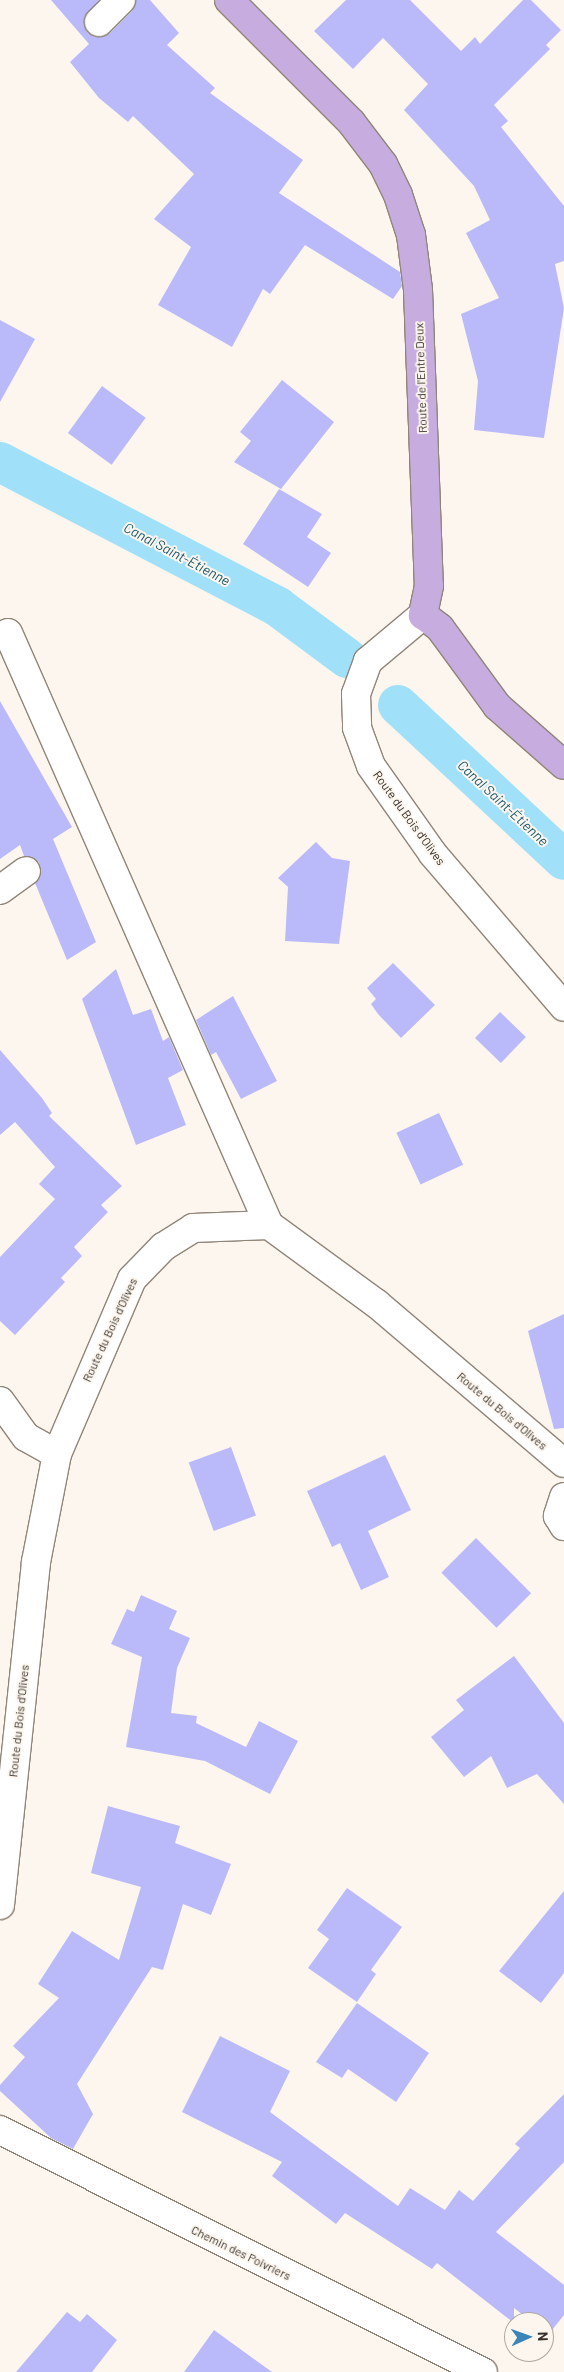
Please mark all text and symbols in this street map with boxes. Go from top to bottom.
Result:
street label: Route de l'Entre Deux [412,323,430,433]
water label: Canal Saint-Étienne [121,519,233,589]
water label: Canal Saint-Étienne [454,757,552,849]
street label: Route du Bois d'Olives [370,768,448,868]
street label: Route du Bois d'Olives [80,1276,140,1384]
street label: Route du Bois d'Olives [454,1369,550,1453]
street label: Route du Bois d'Olives [6,1664,32,1778]
street label: Chemin des Poivriers [189,2223,293,2283]
north arrow [504,2312,554,2362]
text: N [535,2332,552,2341]

